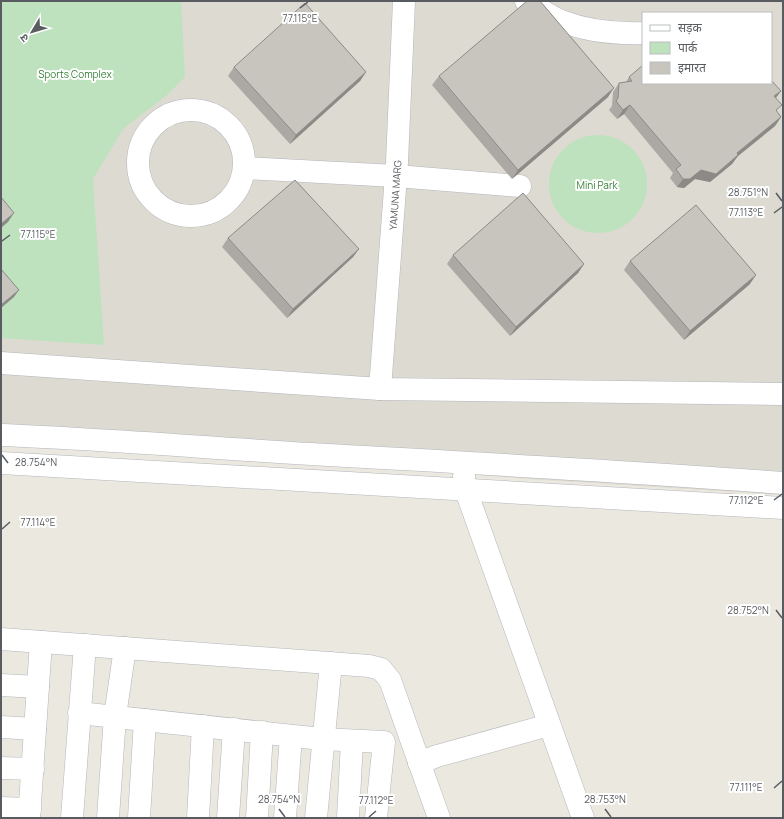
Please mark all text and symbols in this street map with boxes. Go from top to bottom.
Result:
text: 77.115°E [283,11,318,25]
north arrow [12,12,52,52]
legend [642,12,772,84]
text: सड़क [678,19,703,36]
text: उ [15,31,32,46]
text: पार्क [678,39,698,56]
text: इमारत [678,59,707,76]
park label: Sports Complex [38,67,113,81]
street label: YAMUNA MARG [386,160,404,230]
park label: Mini Park [577,178,619,192]
text: 28.751°N [728,185,768,199]
text: 77.113°E [729,205,764,219]
text: 77.115°E [21,227,56,241]
text: 28.754°N [15,455,57,469]
text: 77.112°E [729,493,764,507]
text: 77.114°E [21,515,56,529]
text: 28.752°N [727,603,769,617]
text: 77.111°E [730,780,763,794]
text: 28.754°N [258,792,300,806]
text: 28.753°N [584,792,626,806]
text: 77.112°E [359,793,394,807]

